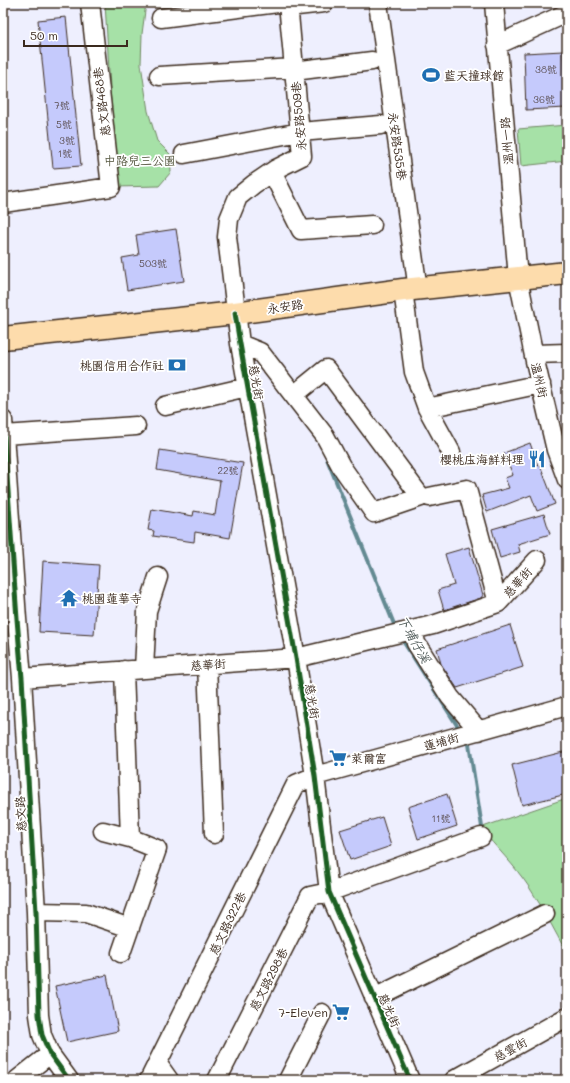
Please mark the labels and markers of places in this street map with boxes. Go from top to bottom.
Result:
sports icon: 藍天撞球館 [421,65,441,85]
place label: 藍天撞球館 [444,67,504,83]
bank icon: 桃園信用合作社 [167,355,187,375]
place label: 桃園信用合作社 [80,357,164,373]
restaurant icon: 櫻桃庒海鮮料理 [527,449,547,469]
place label: 櫻桃庒海鮮料理 [440,451,524,467]
temple icon: 桃園蓮華寺 [59,588,79,608]
place label: 桃園蓮華寺 [82,590,142,606]
supermarket icon: 萊爾富 [328,748,348,768]
place label: 萊爾富 [351,750,387,766]
supermarket icon: 7-Eleven [331,1002,351,1022]
place label: 7-Eleven [279,1004,328,1020]

